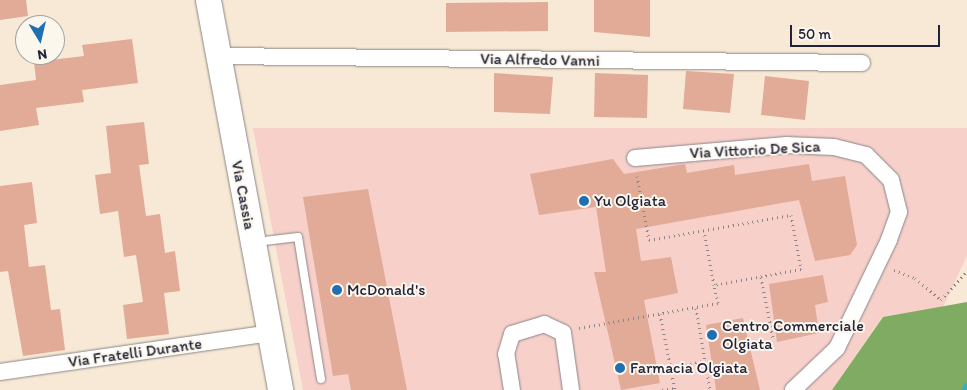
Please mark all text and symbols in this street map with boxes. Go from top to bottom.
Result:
north arrow [15,15,65,65]
scale bar [792,15,942,47]
text: 50 m [798,25,831,43]
text: N [36,45,48,63]
street label: Via Alfredo Vanni [480,49,600,71]
street label: Via Vittorio De Sica [689,137,821,163]
street label: Via Cassia [227,159,259,231]
place label: Yu Olgiata [594,191,666,211]
marker: Yu Olgiata [578,195,590,207]
place label: McDonald's [347,280,425,300]
marker: McDonald's [331,284,343,296]
place label: Centro Commerciale Olgiata [722,316,864,354]
marker: Centro Commerciale Olgiata [706,329,718,341]
street label: Via Fratelli Durante [67,334,203,372]
place label: Farmacia Olgiata [630,358,747,378]
marker: Farmacia Olgiata [614,362,626,374]

